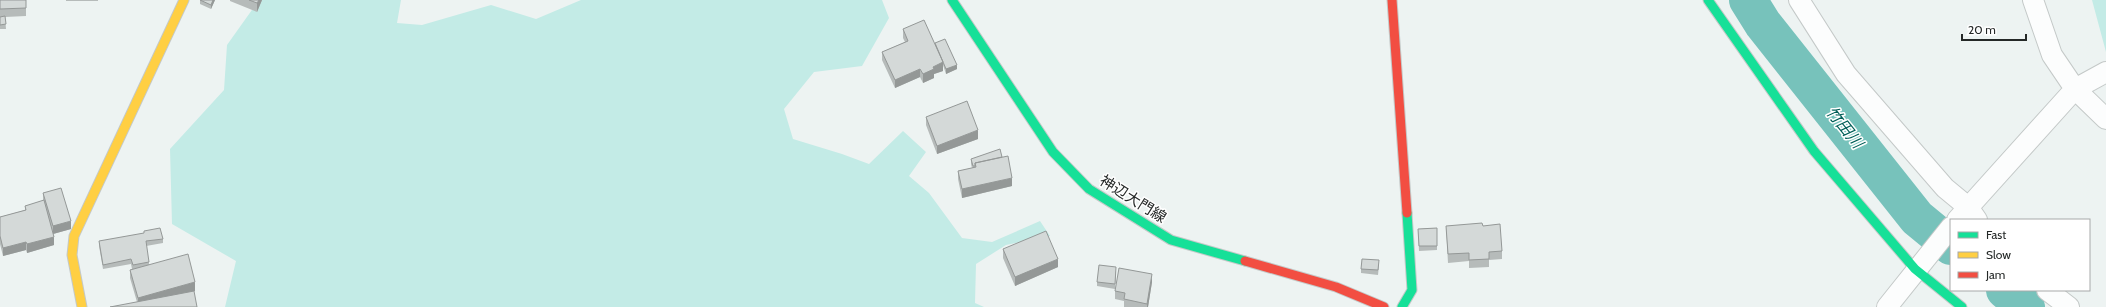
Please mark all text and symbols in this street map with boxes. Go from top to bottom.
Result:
scale bar [1962,16,2026,42]
text: 20 m [1968,22,1996,37]
water label: 竹田川 [1822,103,1868,153]
street label: 神辺大門線 [1096,171,1170,227]
legend [1950,219,2090,291]
text: Fast [1986,227,2006,242]
text: Slow [1986,247,2011,262]
text: Jam [1985,267,2005,282]

